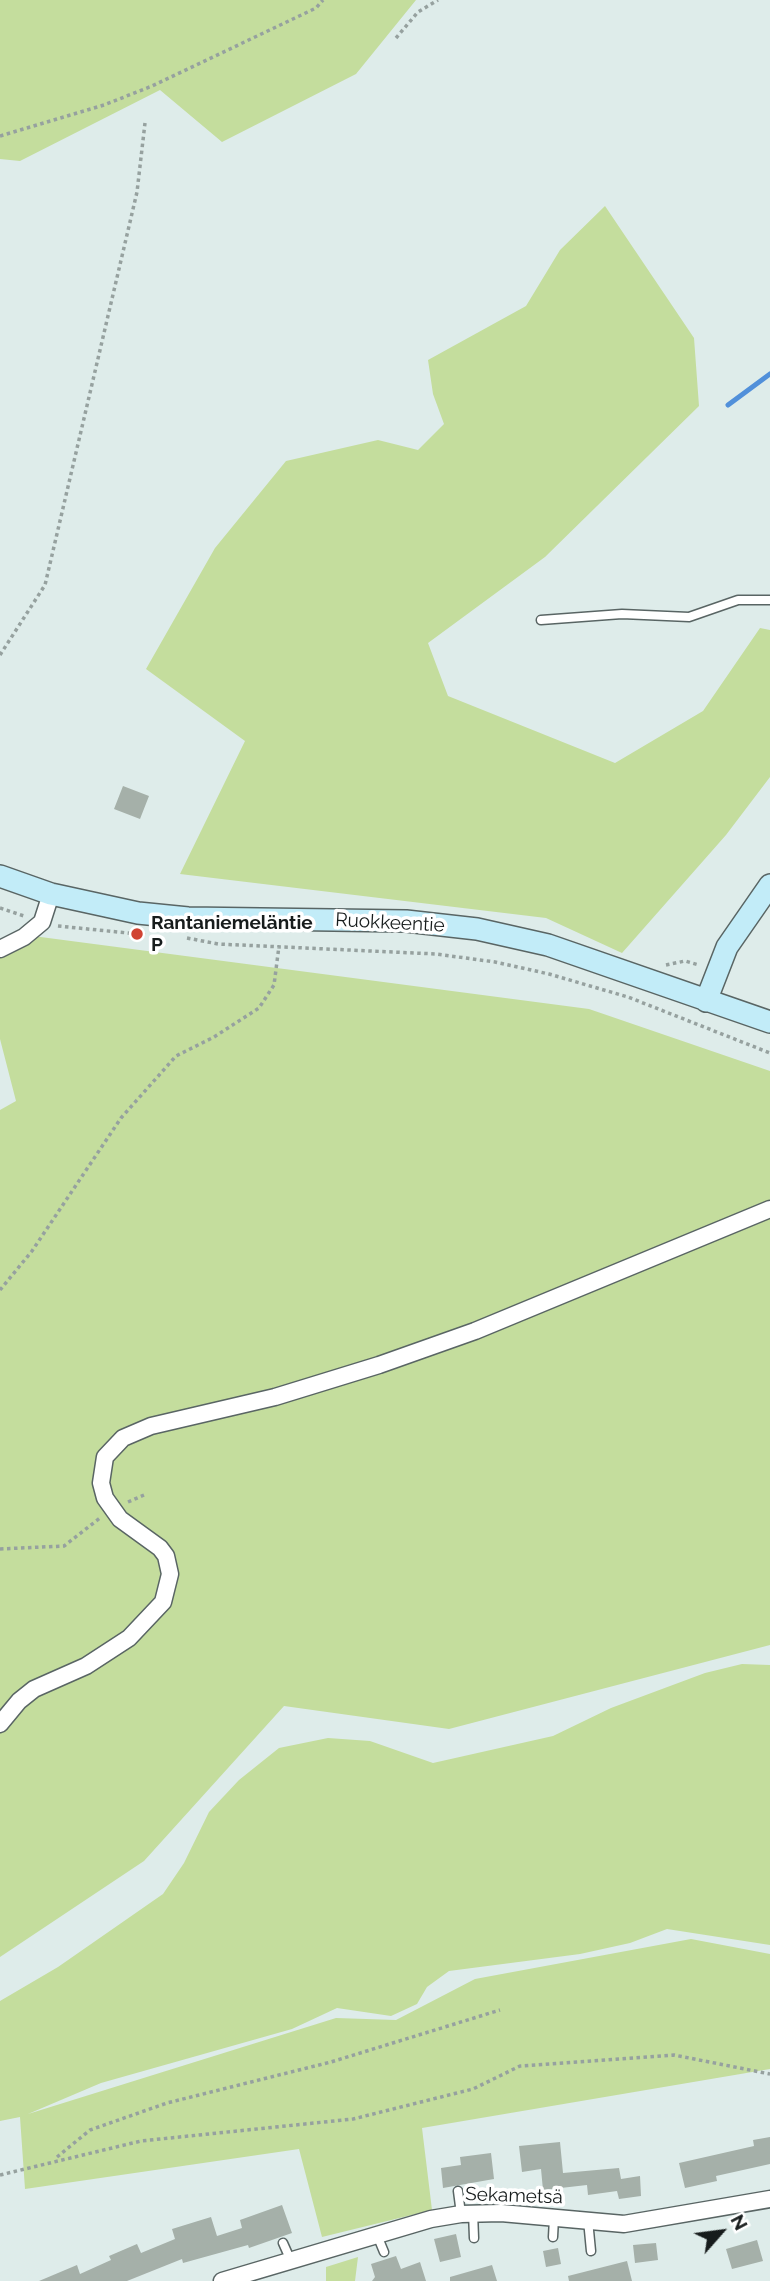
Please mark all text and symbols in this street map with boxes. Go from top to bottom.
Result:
street label: Ruokkeentie [335,909,445,937]
place label: Rantaniemeläntie P [151,912,313,956]
marker: Rantaniemeläntie P [129,926,145,942]
street label: Sekametsä [465,2183,563,2209]
north arrow [686,2197,756,2267]
text: N [726,2211,753,2234]

